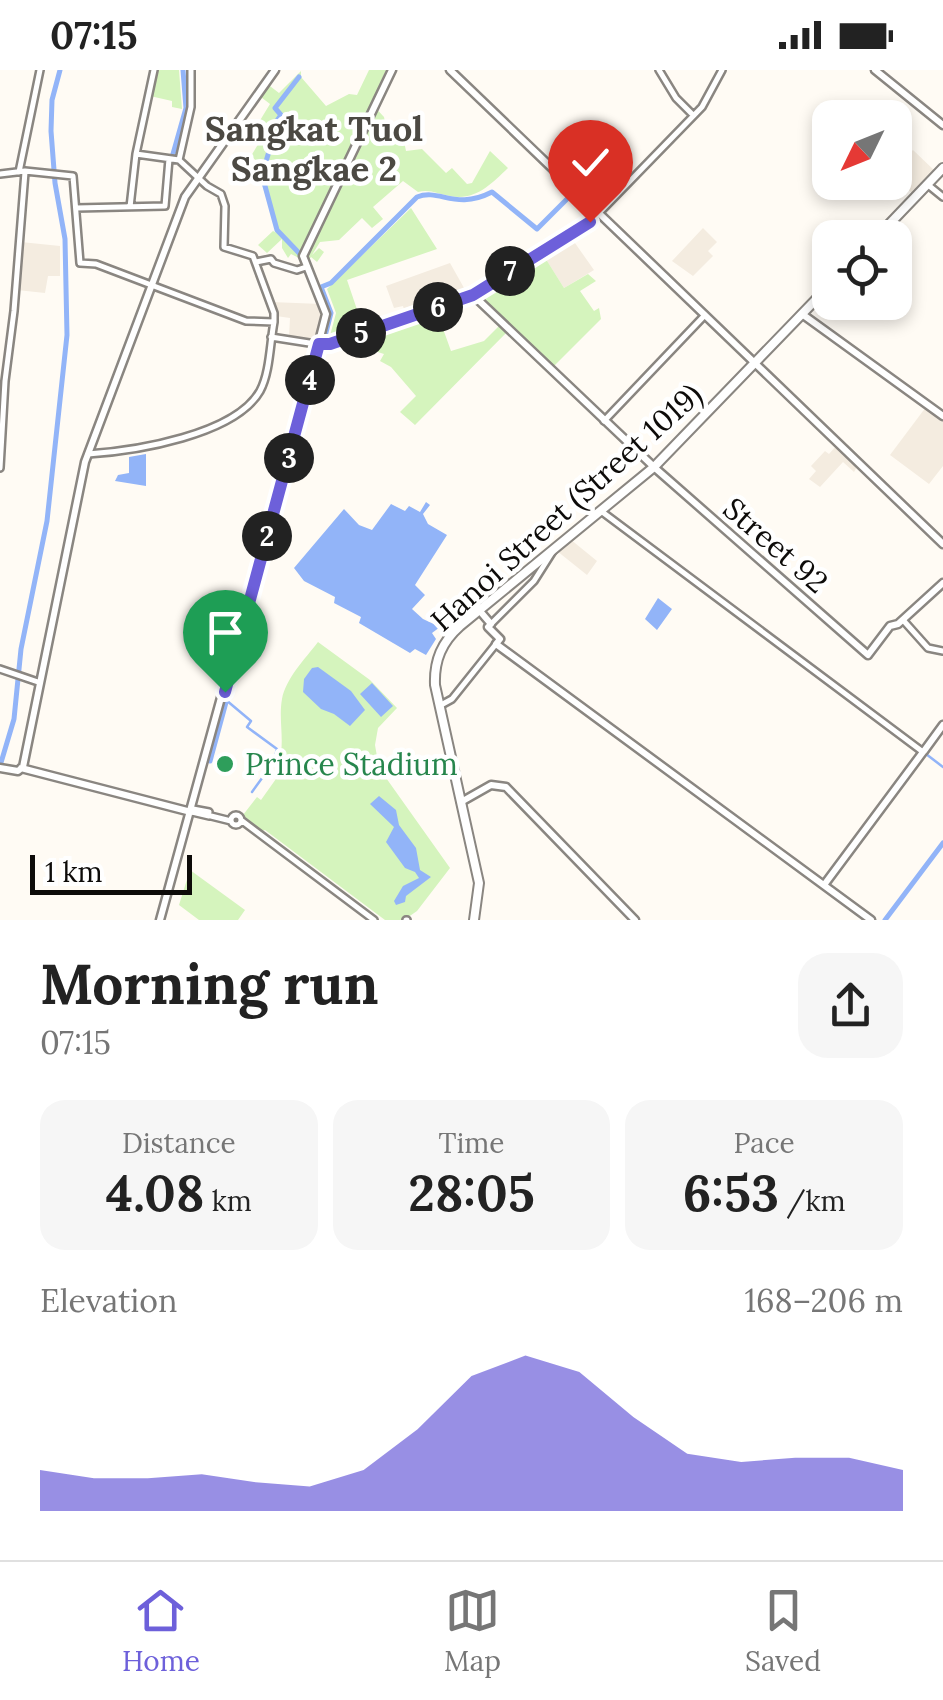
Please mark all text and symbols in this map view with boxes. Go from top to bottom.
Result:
text: 07:15 [50,11,137,59]
north arrow [812,100,912,200]
map controls [812,100,912,320]
district label: Sangkat Tuol Sangkae 2 [205,106,423,191]
pin [548,120,633,223]
icon: check [563,135,618,190]
button: locate [812,220,912,320]
pin: 7 [485,246,535,296]
text: 7 [503,253,517,289]
pin: 6 [413,282,463,332]
text: 6 [430,289,446,325]
pin: 5 [336,308,386,358]
text: 5 [353,315,369,351]
pin: 4 [285,355,335,405]
text: 4 [302,362,318,398]
street label: Hanoi Street (Street 1019) [423,375,710,640]
pin: 3 [264,433,314,483]
text: 3 [281,440,297,476]
street label: Street 92 [716,489,836,601]
pin: 2 [242,511,292,561]
text: 2 [260,518,274,554]
pin [183,590,268,693]
icon: arrive [198,605,253,660]
place label: Prince Stadium [245,745,458,783]
marker: Prince Stadium [214,753,236,775]
scale bar [30,850,192,894]
text: 1 km [45,854,103,890]
text: Morning run [40,949,378,1019]
button: share [798,953,903,1058]
text: 07:15 [40,1022,111,1063]
text: Distance [122,1125,236,1161]
text: Time [438,1125,504,1161]
text: Pace [734,1125,795,1161]
text: 4.08 [106,1161,204,1225]
text: 28:05 [408,1161,535,1225]
text: 6:53 [683,1161,779,1225]
text: km [204,1183,252,1219]
text: /km [779,1183,846,1219]
text: Elevation [40,1280,177,1321]
text: 168–206 m [744,1280,903,1321]
tab: Home [122,1583,200,1679]
tab: Map [444,1583,501,1679]
tab: Saved [745,1583,821,1679]

